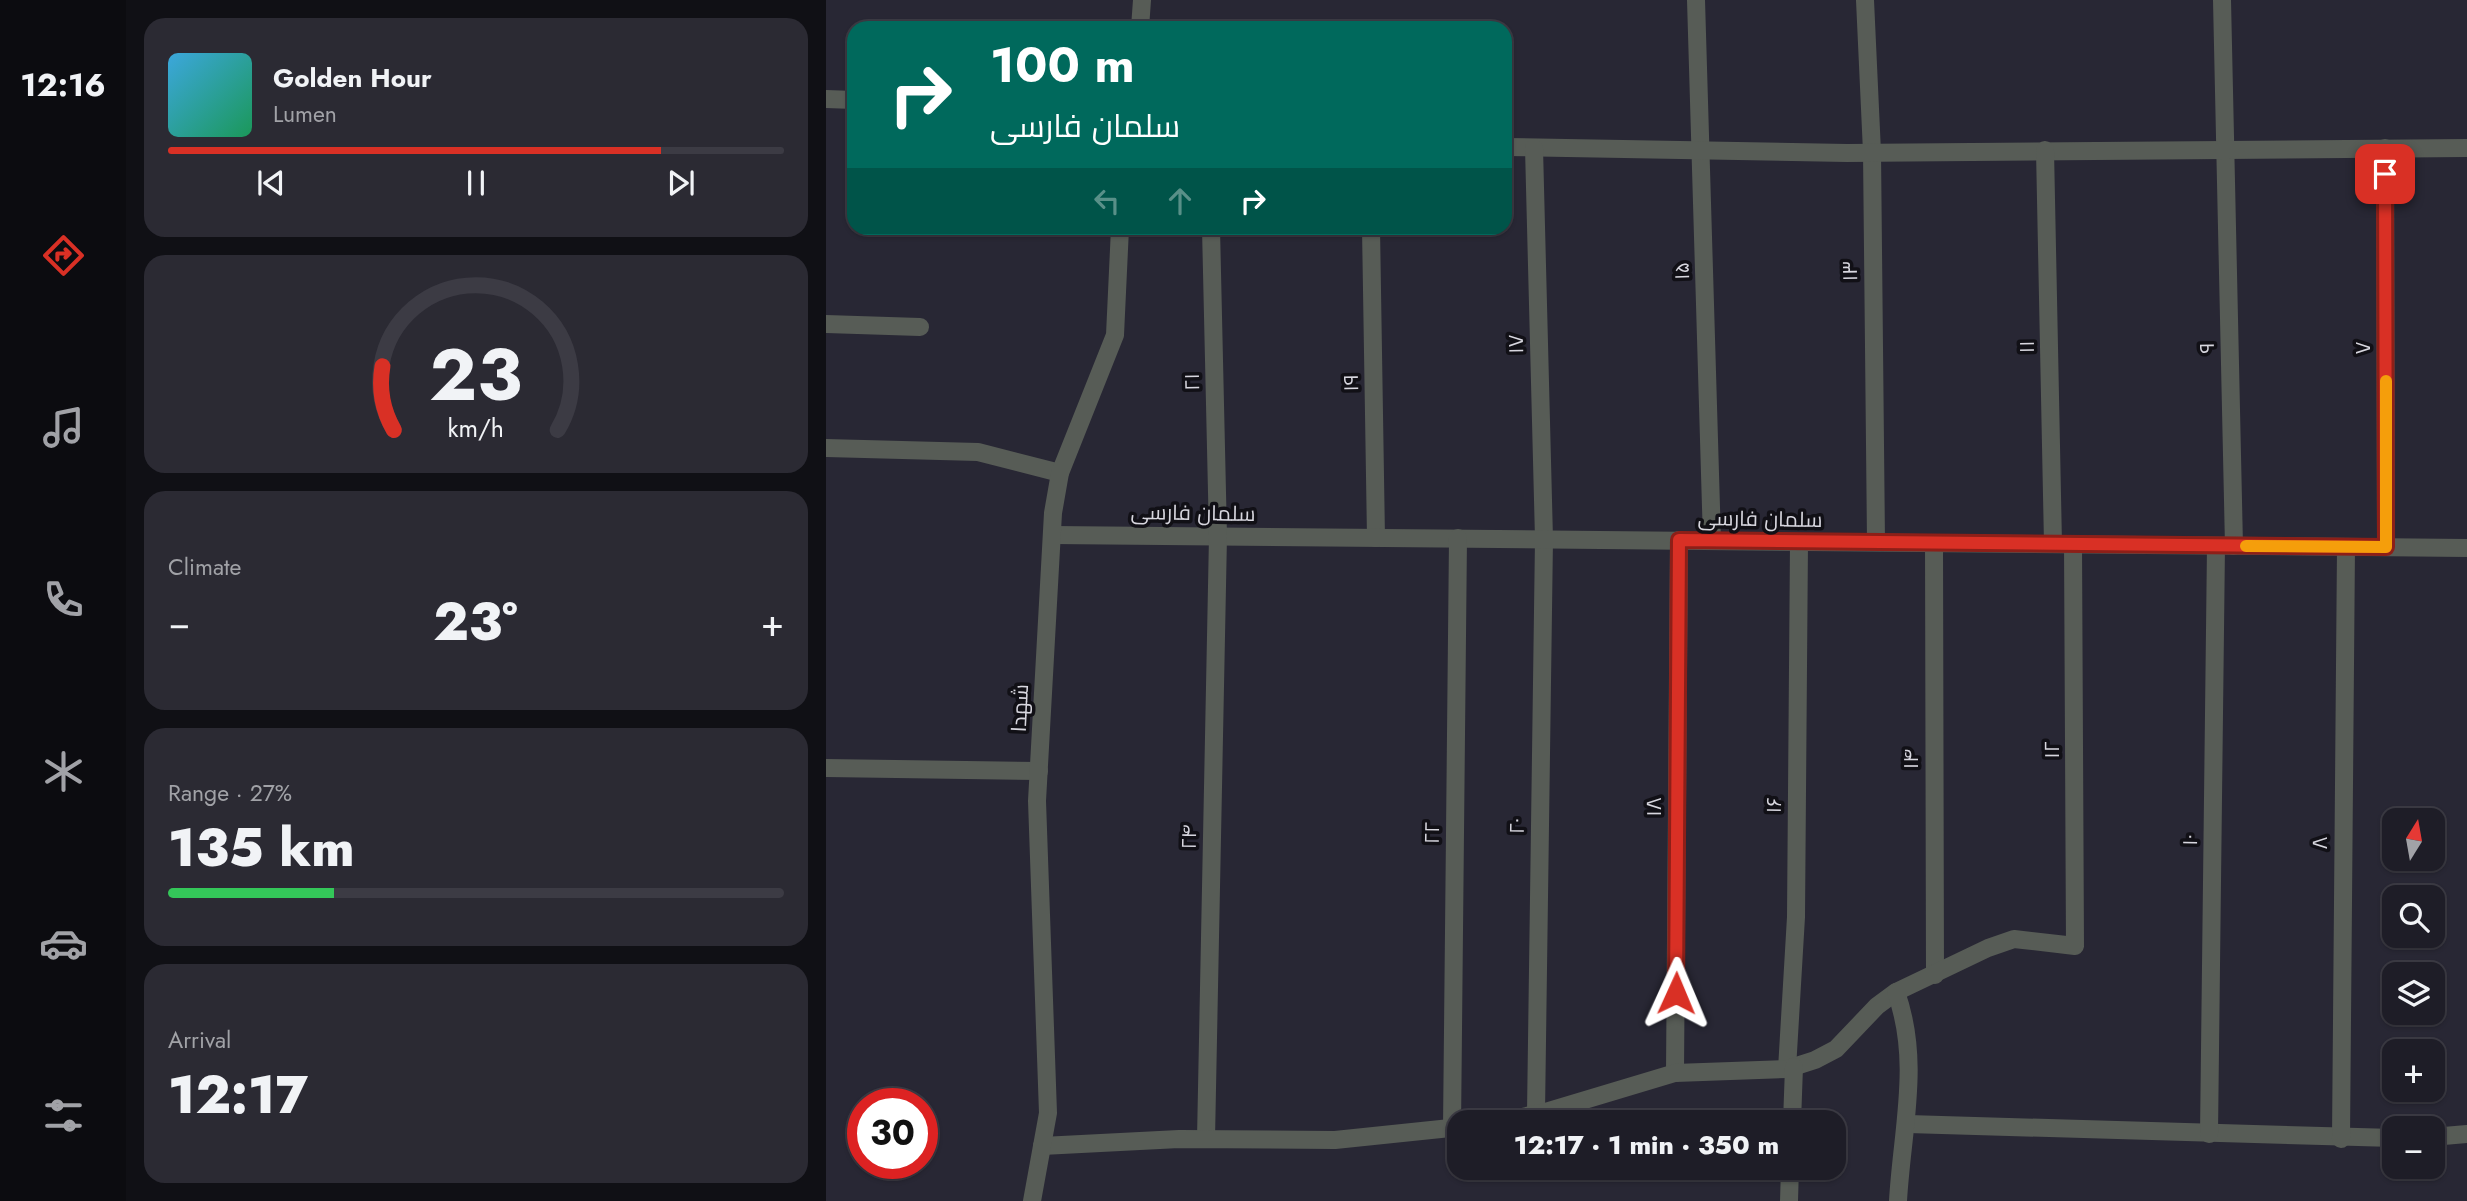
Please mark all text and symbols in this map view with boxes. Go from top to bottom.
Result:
text: 100 m [990,30,1135,100]
icon: right [875,49,966,140]
text: Golden Hour [273,59,432,97]
text: 12:16 [20,62,106,108]
text: Lumen [273,97,337,131]
text: سلمان فارسی [990,103,1180,149]
pin [2355,144,2415,204]
icon: arrive [2366,155,2404,193]
icon: previous [252,164,290,202]
icon: pause [457,164,495,202]
icon: next [662,164,700,202]
icon: left [1088,182,1126,220]
icon: ahead [1161,182,1199,220]
icon: right [1234,182,1272,220]
icon: directions [39,231,88,280]
street label: ۱۳ [1835,260,1865,282]
street label: ۱۵ [1667,261,1697,281]
text: 23 [430,322,522,427]
street label: ۱۷ [1501,334,1531,354]
street label: ۱۱ [2012,340,2042,354]
street label: ۷ [2348,341,2378,355]
street label: ۹ [2192,342,2222,354]
street label: ۲۱ [1177,373,1207,391]
street label: ۱۹ [1336,374,1366,392]
icon: music [39,403,88,452]
text: km/h [448,410,504,446]
street label: سلمان فارسی [1130,497,1256,529]
street label: سلمان فارسی [1697,503,1823,535]
text: Climate [168,550,241,584]
icon: phone [39,575,88,624]
text: 23° [433,584,518,660]
text: − [168,595,190,650]
text: + [761,595,784,650]
street label: شهدا [1004,683,1036,733]
street label: ۱۲ [2037,741,2067,759]
icon: climate [39,747,88,796]
street label: ۱۴ [1896,749,1926,769]
text: Range · 27% [168,776,292,810]
street label: ۱۶ [1759,796,1789,814]
street label: ۱۸ [1639,797,1669,817]
north arrow [2382,808,2445,872]
map controls [2382,808,2445,1179]
text: 135 km [168,810,355,886]
street label: ۲۰ [1502,818,1532,834]
street label: ۲۲ [1417,822,1447,844]
street label: ۲۴ [1174,824,1204,850]
street label: ۱۰ [2175,834,2205,846]
street label: ۸ [2305,836,2335,850]
button: search [2382,885,2445,948]
icon: car [39,919,88,968]
position arrow [1639,956,1713,1030]
button: layers [2382,962,2445,1025]
text: Arrival [168,1023,231,1057]
button: + [2382,1039,2445,1102]
text: 12:17 [168,1057,308,1133]
speed limit sign: 30 [847,1088,938,1179]
icon: filters [39,1091,88,1140]
button: − [2382,1116,2445,1179]
text: 12:17 · 1 min · 350 m [1514,1126,1779,1164]

